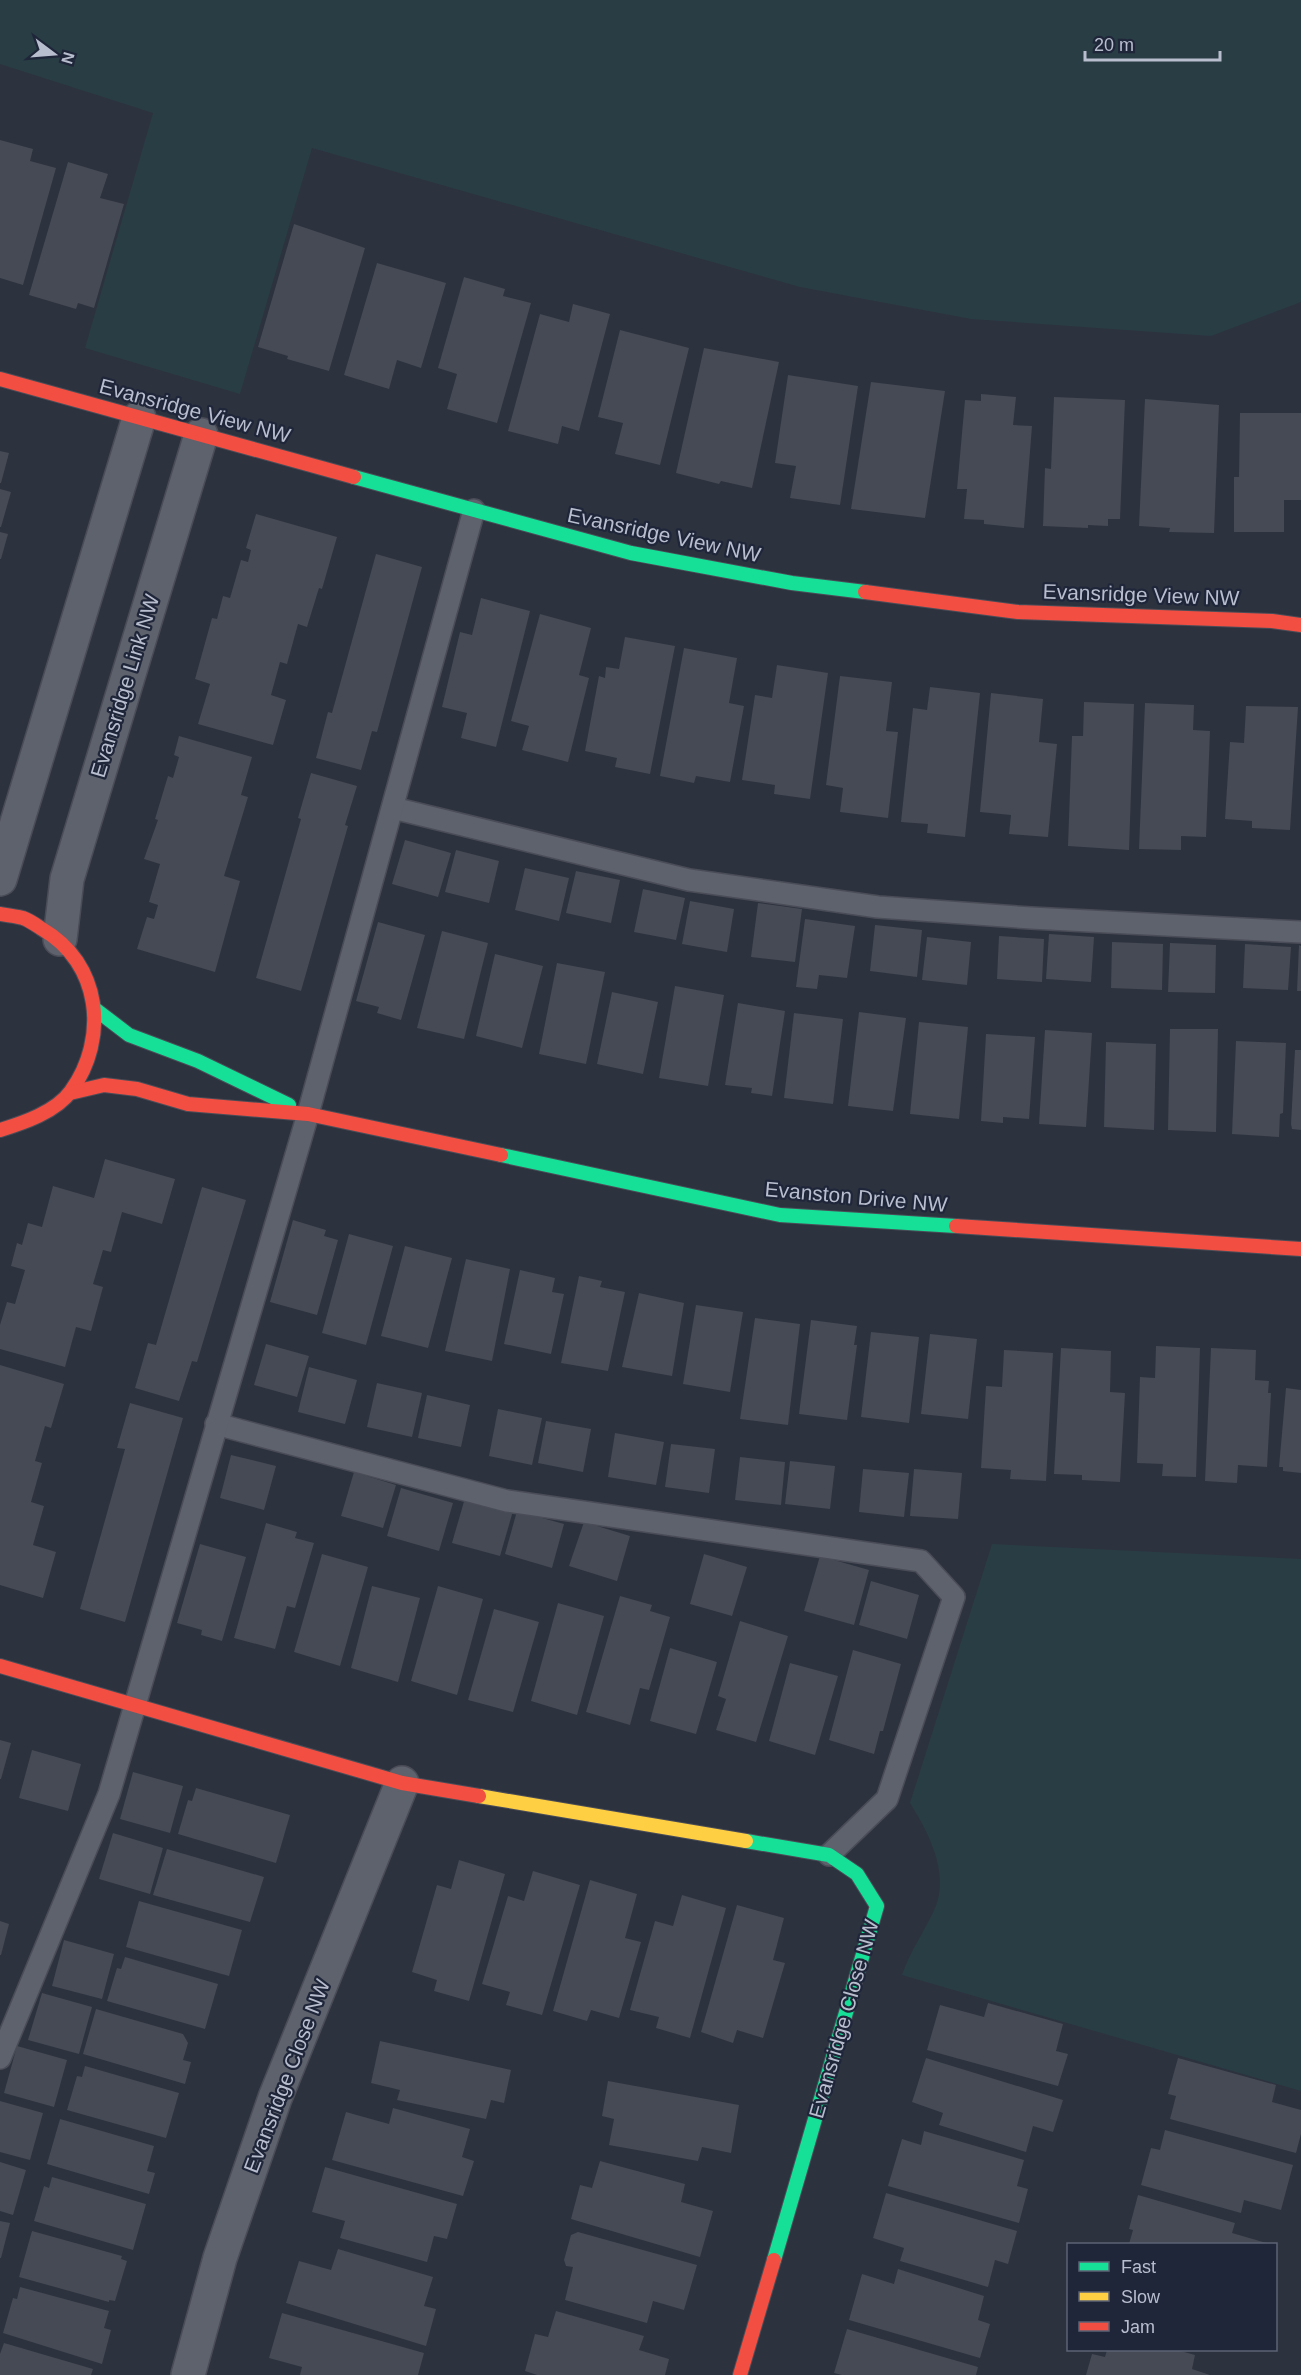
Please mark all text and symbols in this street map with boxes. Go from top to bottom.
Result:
north arrow [24,24,84,84]
scale bar [1085,24,1220,62]
text: 20 m [1094,35,1134,55]
text: N [58,50,78,66]
street label: Evansridge View NW [97,374,293,447]
street label: Evansridge View NW [565,503,763,566]
street label: Evansridge View NW [1042,580,1240,609]
street label: Evansridge Link NW [86,591,163,780]
street label: Evanston Drive NW [764,1177,948,1216]
street label: Evansridge Close NW [804,1917,883,2121]
street label: Evansridge Close NW [239,1976,334,2176]
legend [1067,2243,1277,2351]
text: Fast [1121,2257,1156,2277]
text: Slow [1121,2287,1161,2307]
text: Jam [1121,2317,1155,2337]

